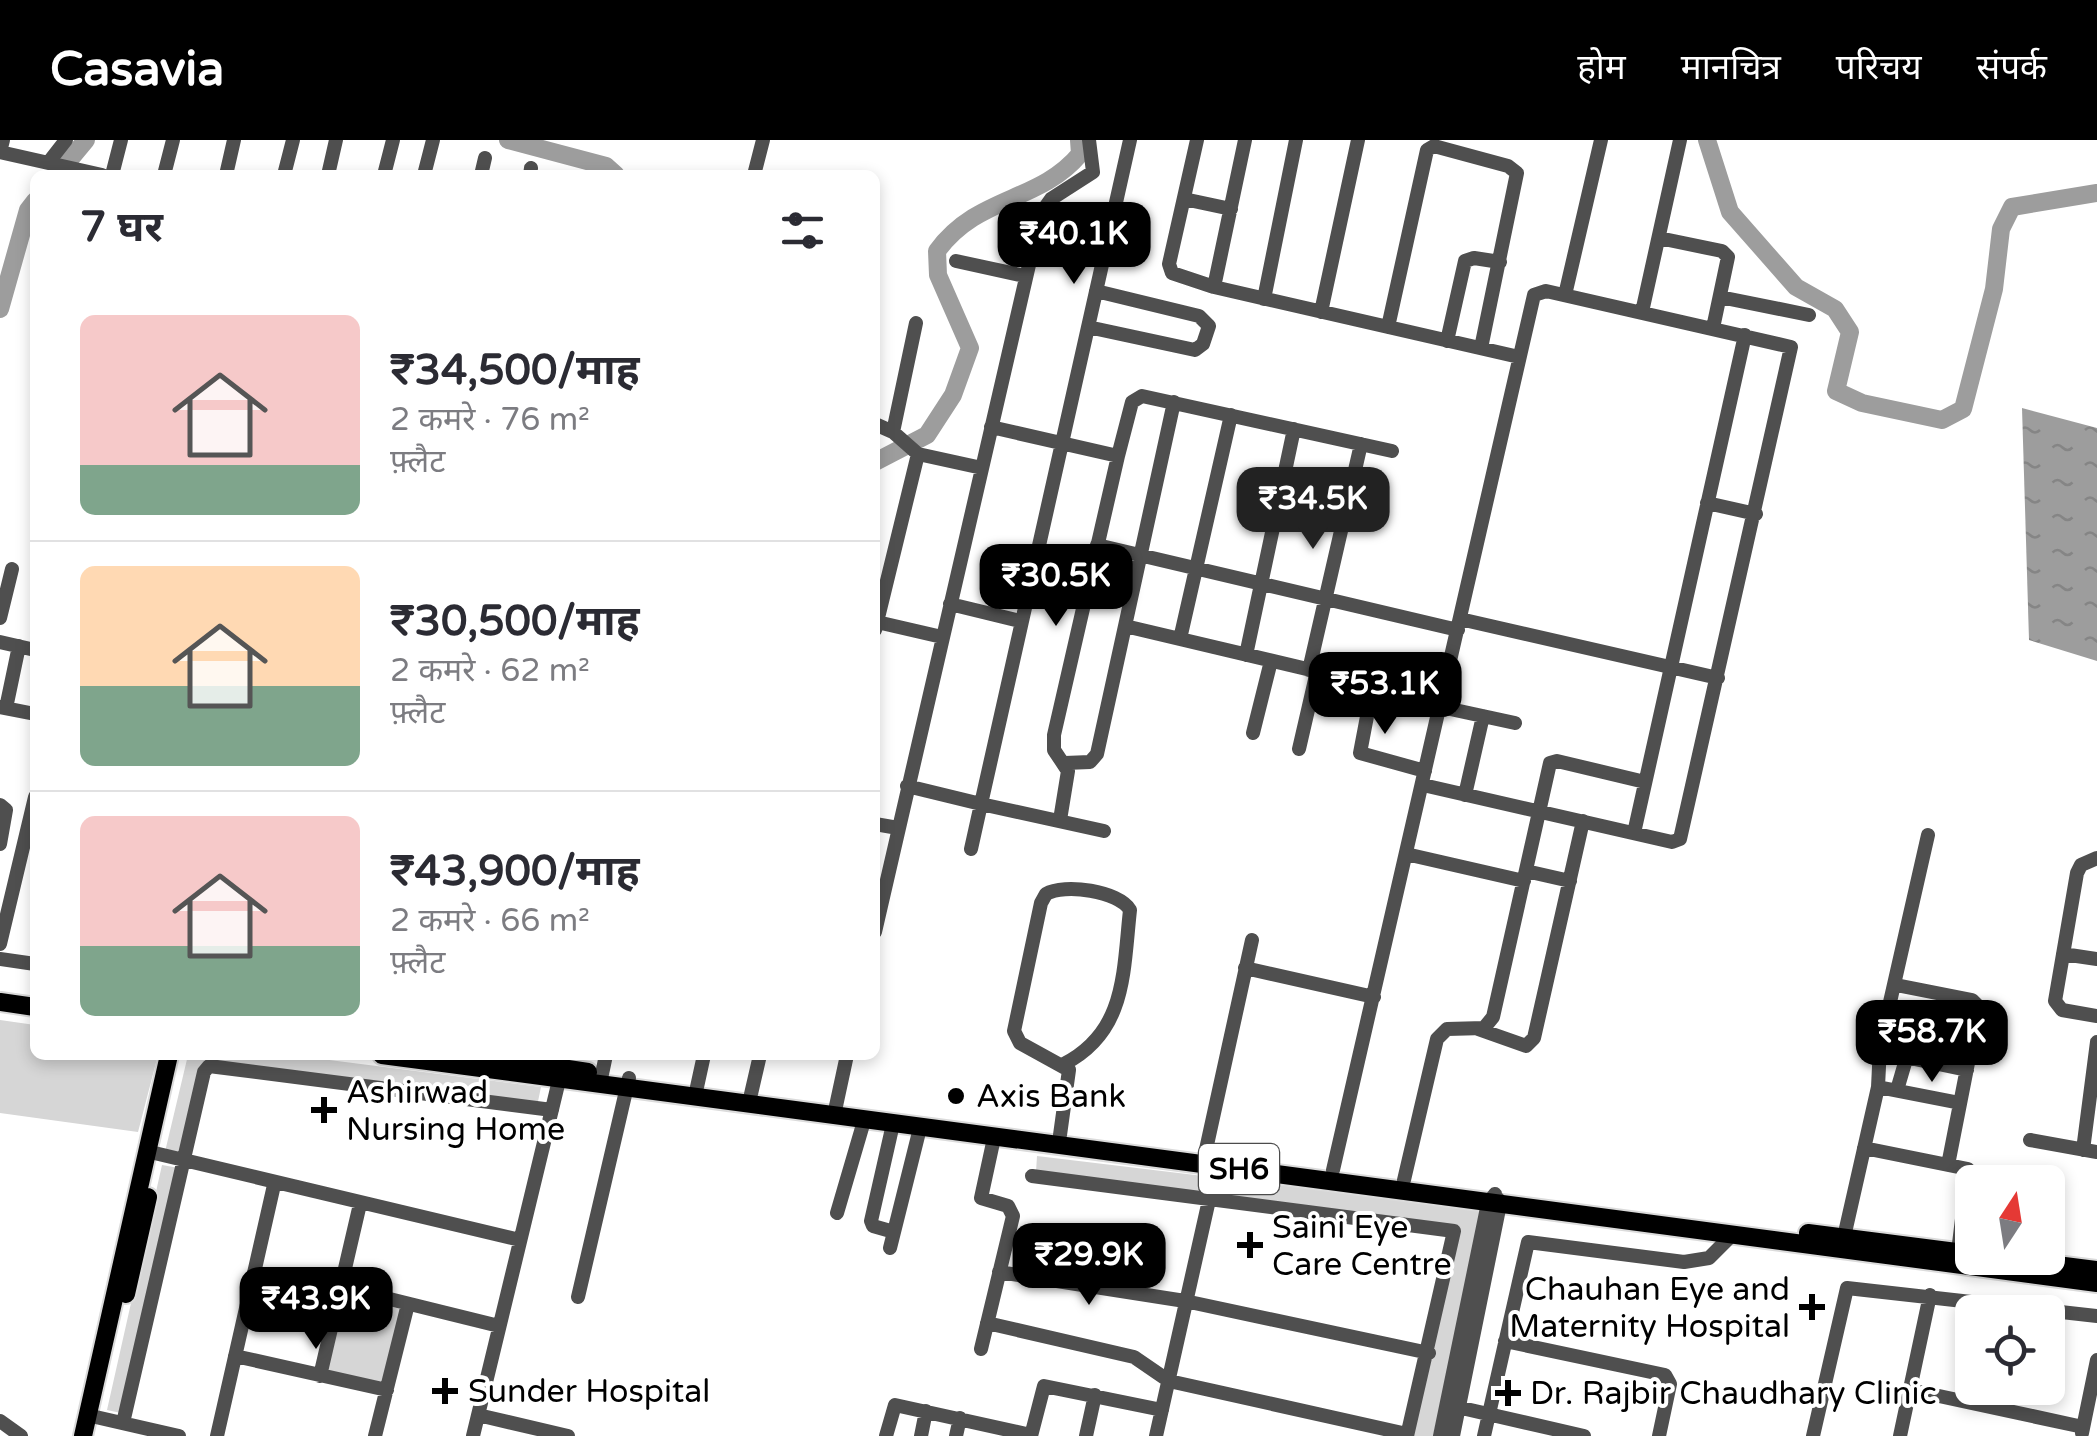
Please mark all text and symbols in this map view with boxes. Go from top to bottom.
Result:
text: Casavia [50,41,224,99]
text: होम [1577,47,1626,89]
text: मानचित्र [1681,47,1781,89]
text: परिचय [1836,47,1922,89]
text: संपर्क [1977,47,2047,89]
text: 7 घर [80,202,163,253]
pin: ₹40.1K [993,202,1155,287]
icon: filters [775,203,830,258]
text: ₹40.1K [1020,215,1128,253]
text: ₹34,500/माह [390,345,639,396]
icon: home [160,355,280,475]
text: 2 कमरे · 76 m² [390,401,590,439]
text: फ़्लैट [390,443,445,481]
pin: ₹34.5K [1232,467,1394,552]
text: ₹34.5K [1259,480,1367,518]
pin: ₹30.5K [975,544,1137,629]
text: ₹30.5K [1002,557,1110,595]
text: ₹30,500/माह [390,596,639,647]
icon: home [160,606,280,726]
text: 2 कमरे · 62 m² [390,652,590,690]
pin: ₹53.1K [1304,652,1466,737]
text: ₹53.1K [1331,665,1439,703]
text: फ़्लैट [390,694,445,732]
text: ₹43,900/माह [390,846,639,897]
icon: home [160,856,280,976]
text: 2 कमरे · 66 m² [390,902,590,940]
text: फ़्लैट [390,944,445,982]
pin: ₹58.7K [1851,1000,2013,1085]
text: ₹58.7K [1878,1013,1986,1051]
place label: Ashirwad Nursing Home [346,1074,565,1149]
place label: Axis Bank [976,1078,1126,1116]
marker: Axis Bank [945,1085,967,1107]
marker: Ashirwad Nursing Home [311,1097,337,1123]
road number: SH6 [1199,1144,1279,1194]
north arrow [1955,1165,2065,1275]
map controls [1955,1165,2065,1405]
place label: Saini Eye Care Centre [1272,1209,1452,1284]
pin: ₹29.9K [1008,1223,1170,1308]
marker: Saini Eye Care Centre [1237,1232,1263,1258]
text: ₹29.9K [1035,1236,1143,1274]
pin: ₹43.9K [235,1267,397,1352]
place label: Chauhan Eye and Maternity Hospital [1509,1271,1790,1346]
text: ₹43.9K [262,1280,370,1318]
marker: Chauhan Eye and Maternity Hospital [1799,1294,1825,1320]
button: locate [1955,1295,2065,1405]
place label: Sunder Hospital [468,1373,710,1411]
place label: Dr. Rajbir Chaudhary Clinic [1530,1375,1937,1413]
marker: Sunder Hospital [432,1378,458,1404]
marker: Dr. Rajbir Chaudhary Clinic [1495,1380,1521,1406]

